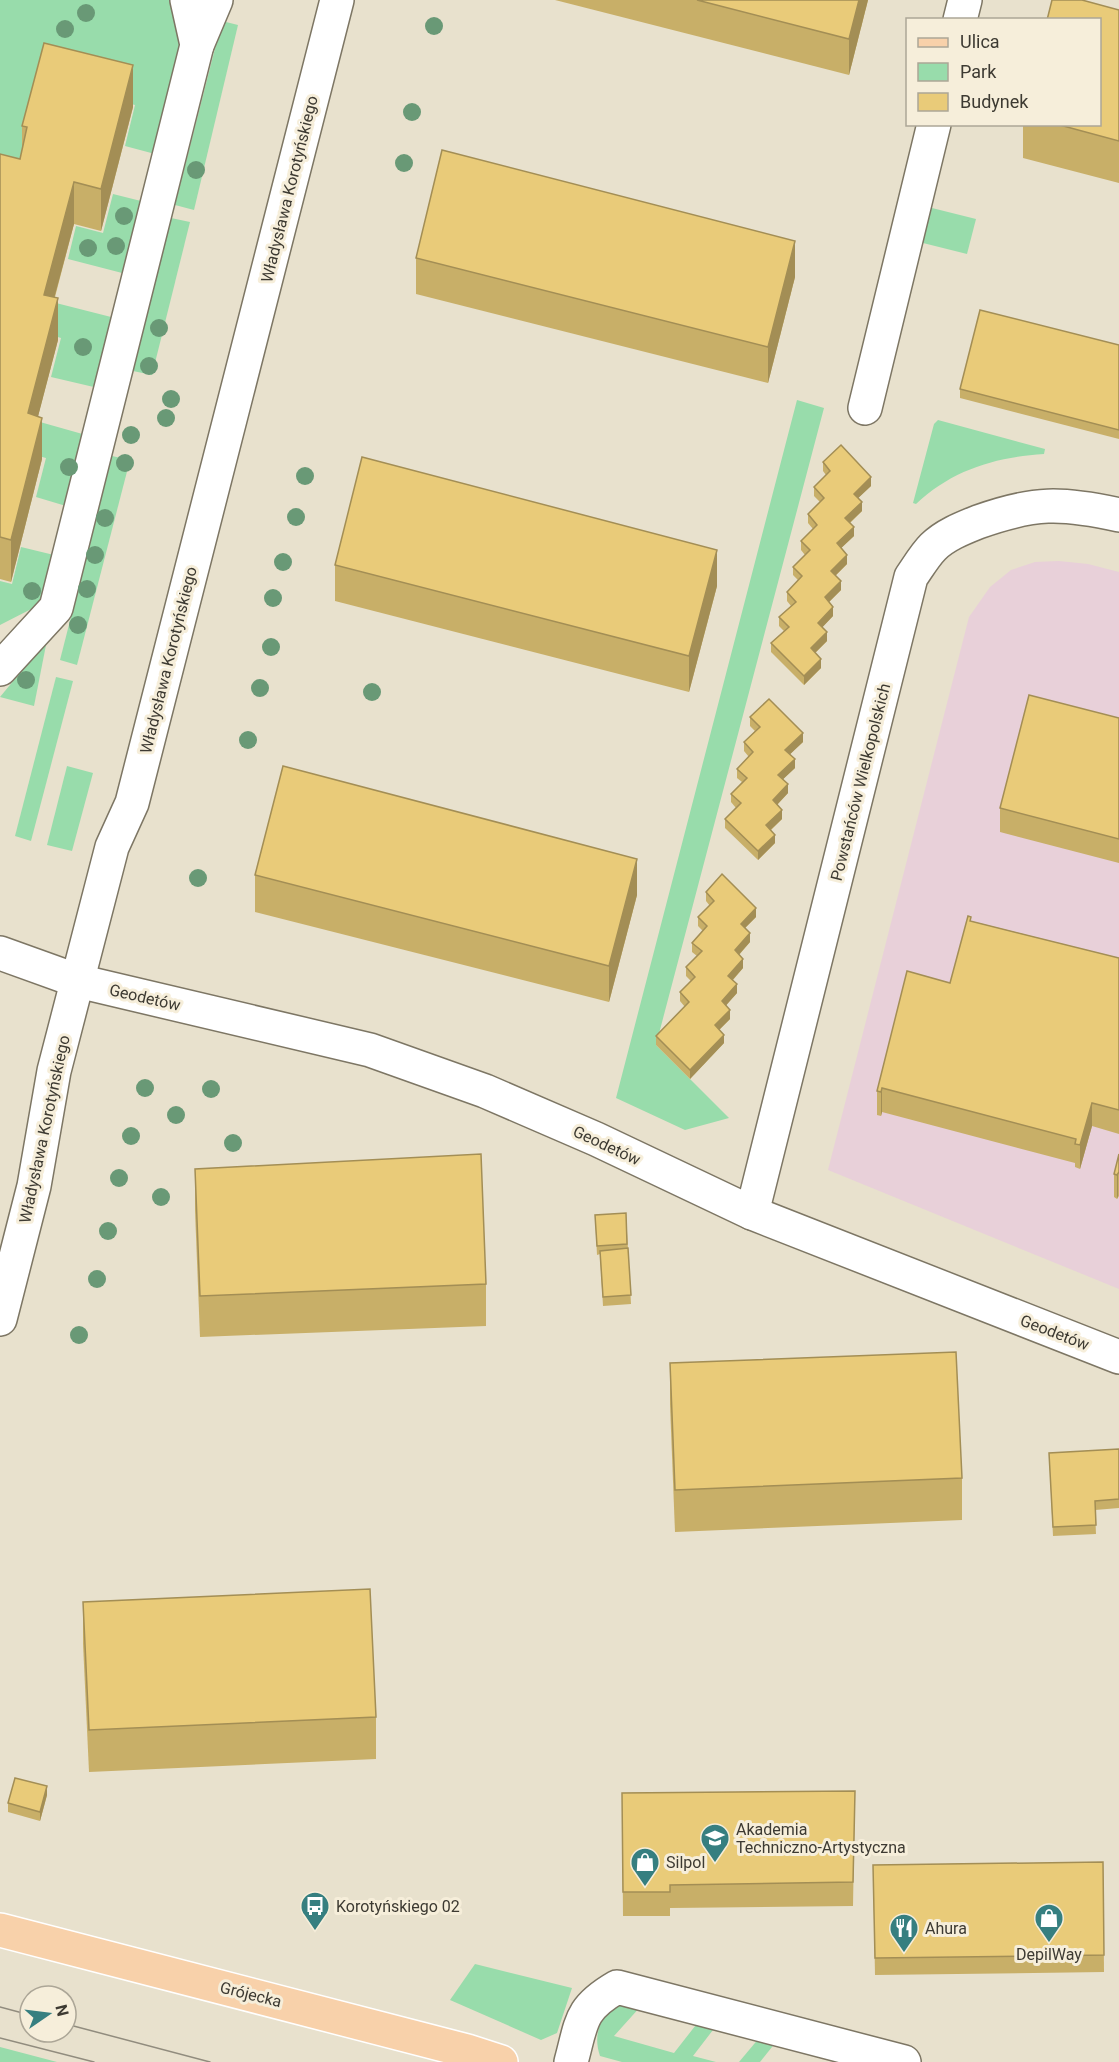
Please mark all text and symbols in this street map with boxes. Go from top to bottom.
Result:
legend [906,18,1101,126]
text: Ulica [960,31,1000,52]
text: Park [960,61,997,82]
text: Budynek [960,91,1029,112]
street label: Władysława Korotyńskiego [257,94,322,284]
street label: Władysława Korotyńskiego [136,565,201,755]
street label: Powstańców Wielkopolskich [827,681,894,883]
street label: Geodetów [108,980,182,1015]
street label: Władysława Korotyńskiego [15,1033,74,1225]
street label: Geodetów [570,1122,644,1169]
street label: Geodetów [1018,1311,1092,1354]
place label: Akademia Techniczno-Artystyczna [736,1820,906,1857]
school or university icon: Akademia Techniczno-Artystyczna [699,1822,731,1864]
shop icon: Silpol [629,1846,661,1888]
place label: Silpol [666,1853,705,1872]
bus stop icon: Korotyńskiego 02 [299,1890,331,1932]
place label: Korotyńskiego 02 [336,1897,460,1916]
shop icon: DepilWay [1033,1902,1065,1944]
restaurant icon: Ahura [888,1912,920,1954]
place label: Ahura [925,1919,967,1938]
place label: DepilWay [1016,1945,1082,1964]
street label: Grójecka [218,1978,284,2011]
north arrow [18,1984,78,2044]
text: N [51,2003,73,2018]

